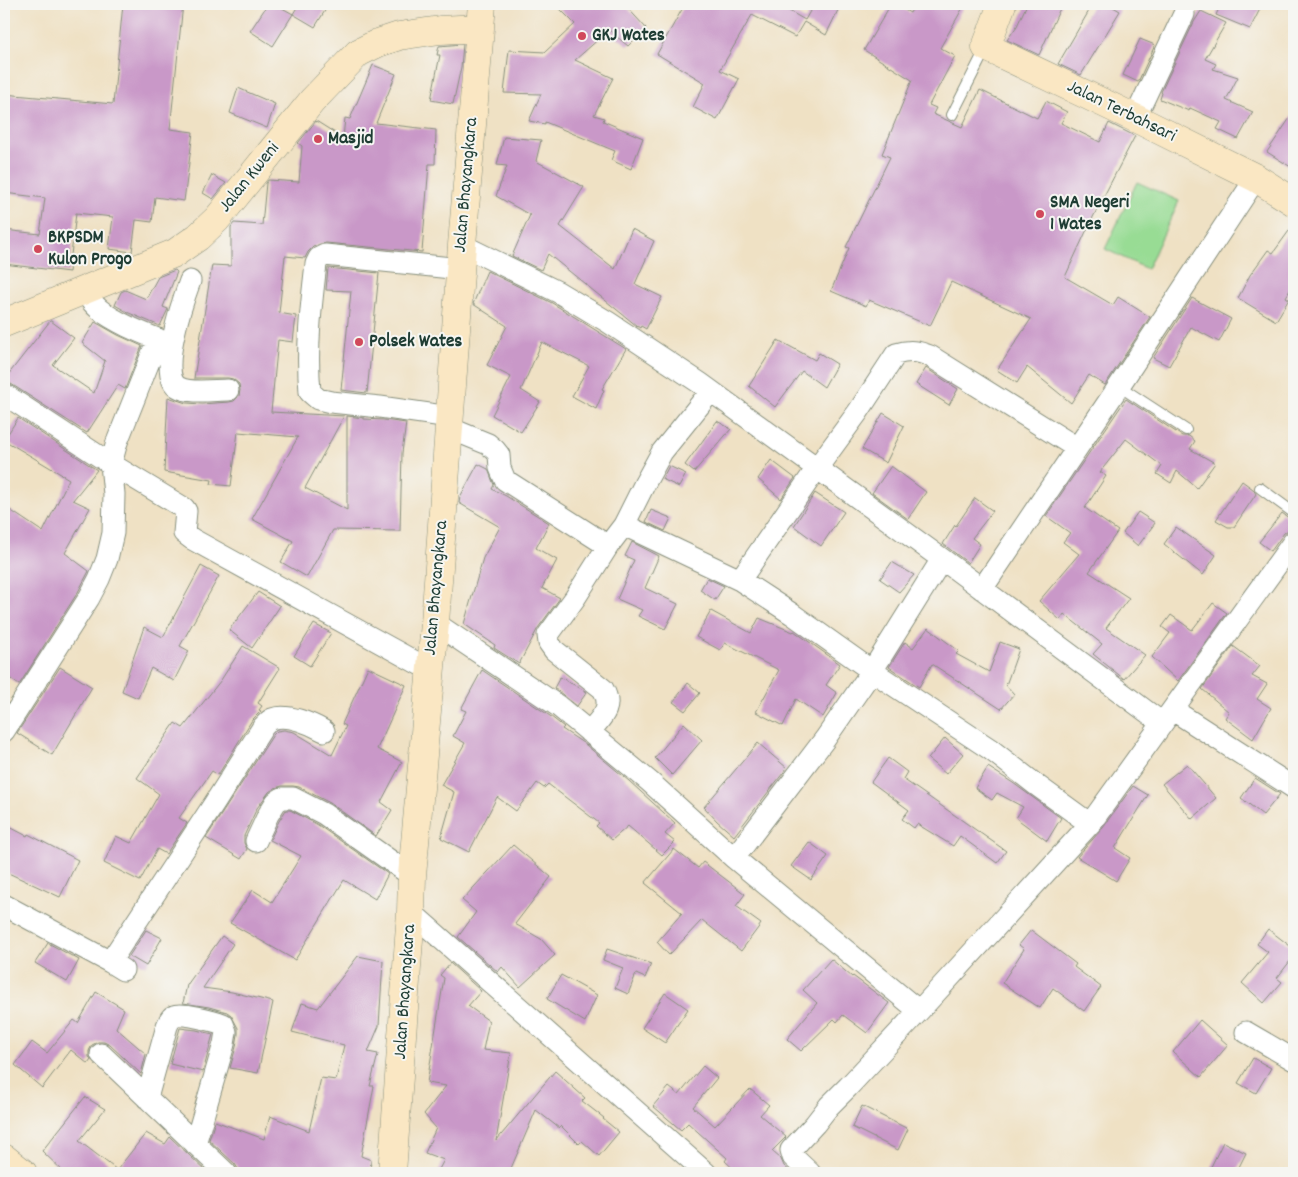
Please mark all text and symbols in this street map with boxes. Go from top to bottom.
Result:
place label: GKJ Wates [592,23,665,50]
marker: GKJ Wates [576,30,588,42]
street label: Jalan Terbahsari [1062,74,1181,150]
street label: Jalan Bhayangkara [448,115,486,254]
place label: Masjid [328,126,373,153]
marker: Masjid [312,133,324,145]
street label: Jalan Kweni [213,136,287,219]
place label: SMA Negeri 1 Wates [1050,190,1130,239]
marker: SMA Negeri 1 Wates [1034,208,1046,220]
place label: BKPSDM Kulon Progo [48,225,133,274]
marker: BKPSDM Kulon Progo [32,243,44,255]
place label: Polsek Wates [369,329,462,356]
marker: Polsek Wates [353,336,365,348]
street label: Jalan Bhayangkara [418,518,456,657]
street label: Jalan Bhayangkara [388,922,424,1060]

